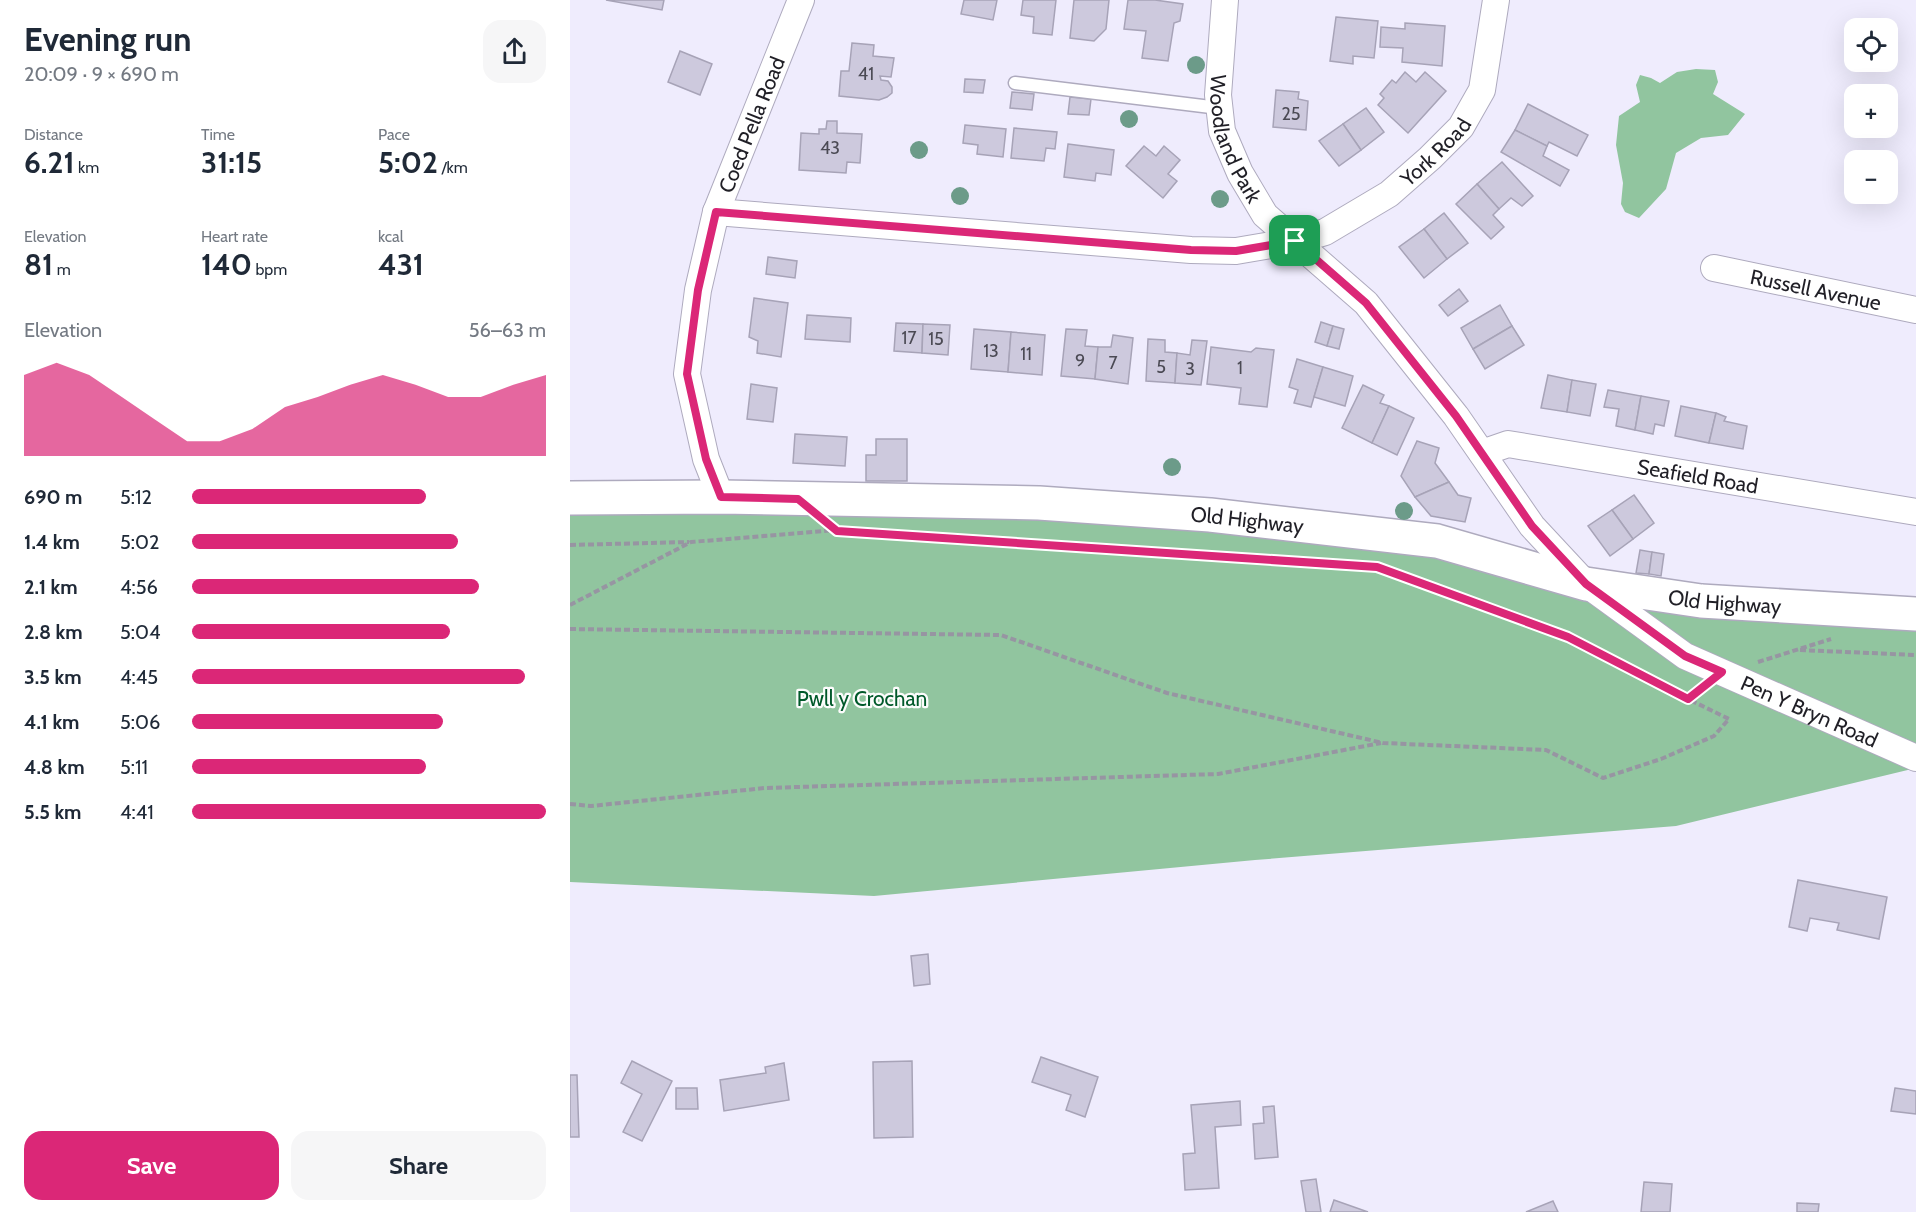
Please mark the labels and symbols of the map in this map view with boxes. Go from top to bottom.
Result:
street label: Coed Pella Road [713,53,790,196]
house number: 41 [858,63,874,85]
street label: Woodland Park [1205,73,1268,208]
house number: 25 [1281,103,1301,125]
street label: York Road [1394,113,1476,192]
house number: 43 [820,137,840,159]
pin [1269,215,1320,266]
street label: Russell Avenue [1748,263,1884,315]
house number: 17 [902,327,916,349]
house number: 15 [928,328,944,350]
house number: 13 [983,340,999,362]
house number: 11 [1020,343,1032,365]
house number: 9 [1075,350,1085,372]
house number: 7 [1108,352,1118,374]
house number: 5 [1156,356,1166,378]
house number: 1 [1237,357,1243,379]
house number: 3 [1185,358,1195,380]
street label: Seafield Road [1636,453,1760,498]
street label: Old Highway [1190,501,1305,538]
street label: Old Highway [1666,584,1782,618]
street label: Pen Y Bryn Road [1737,670,1882,752]
park label: Pwll y Crochan [797,686,927,711]

